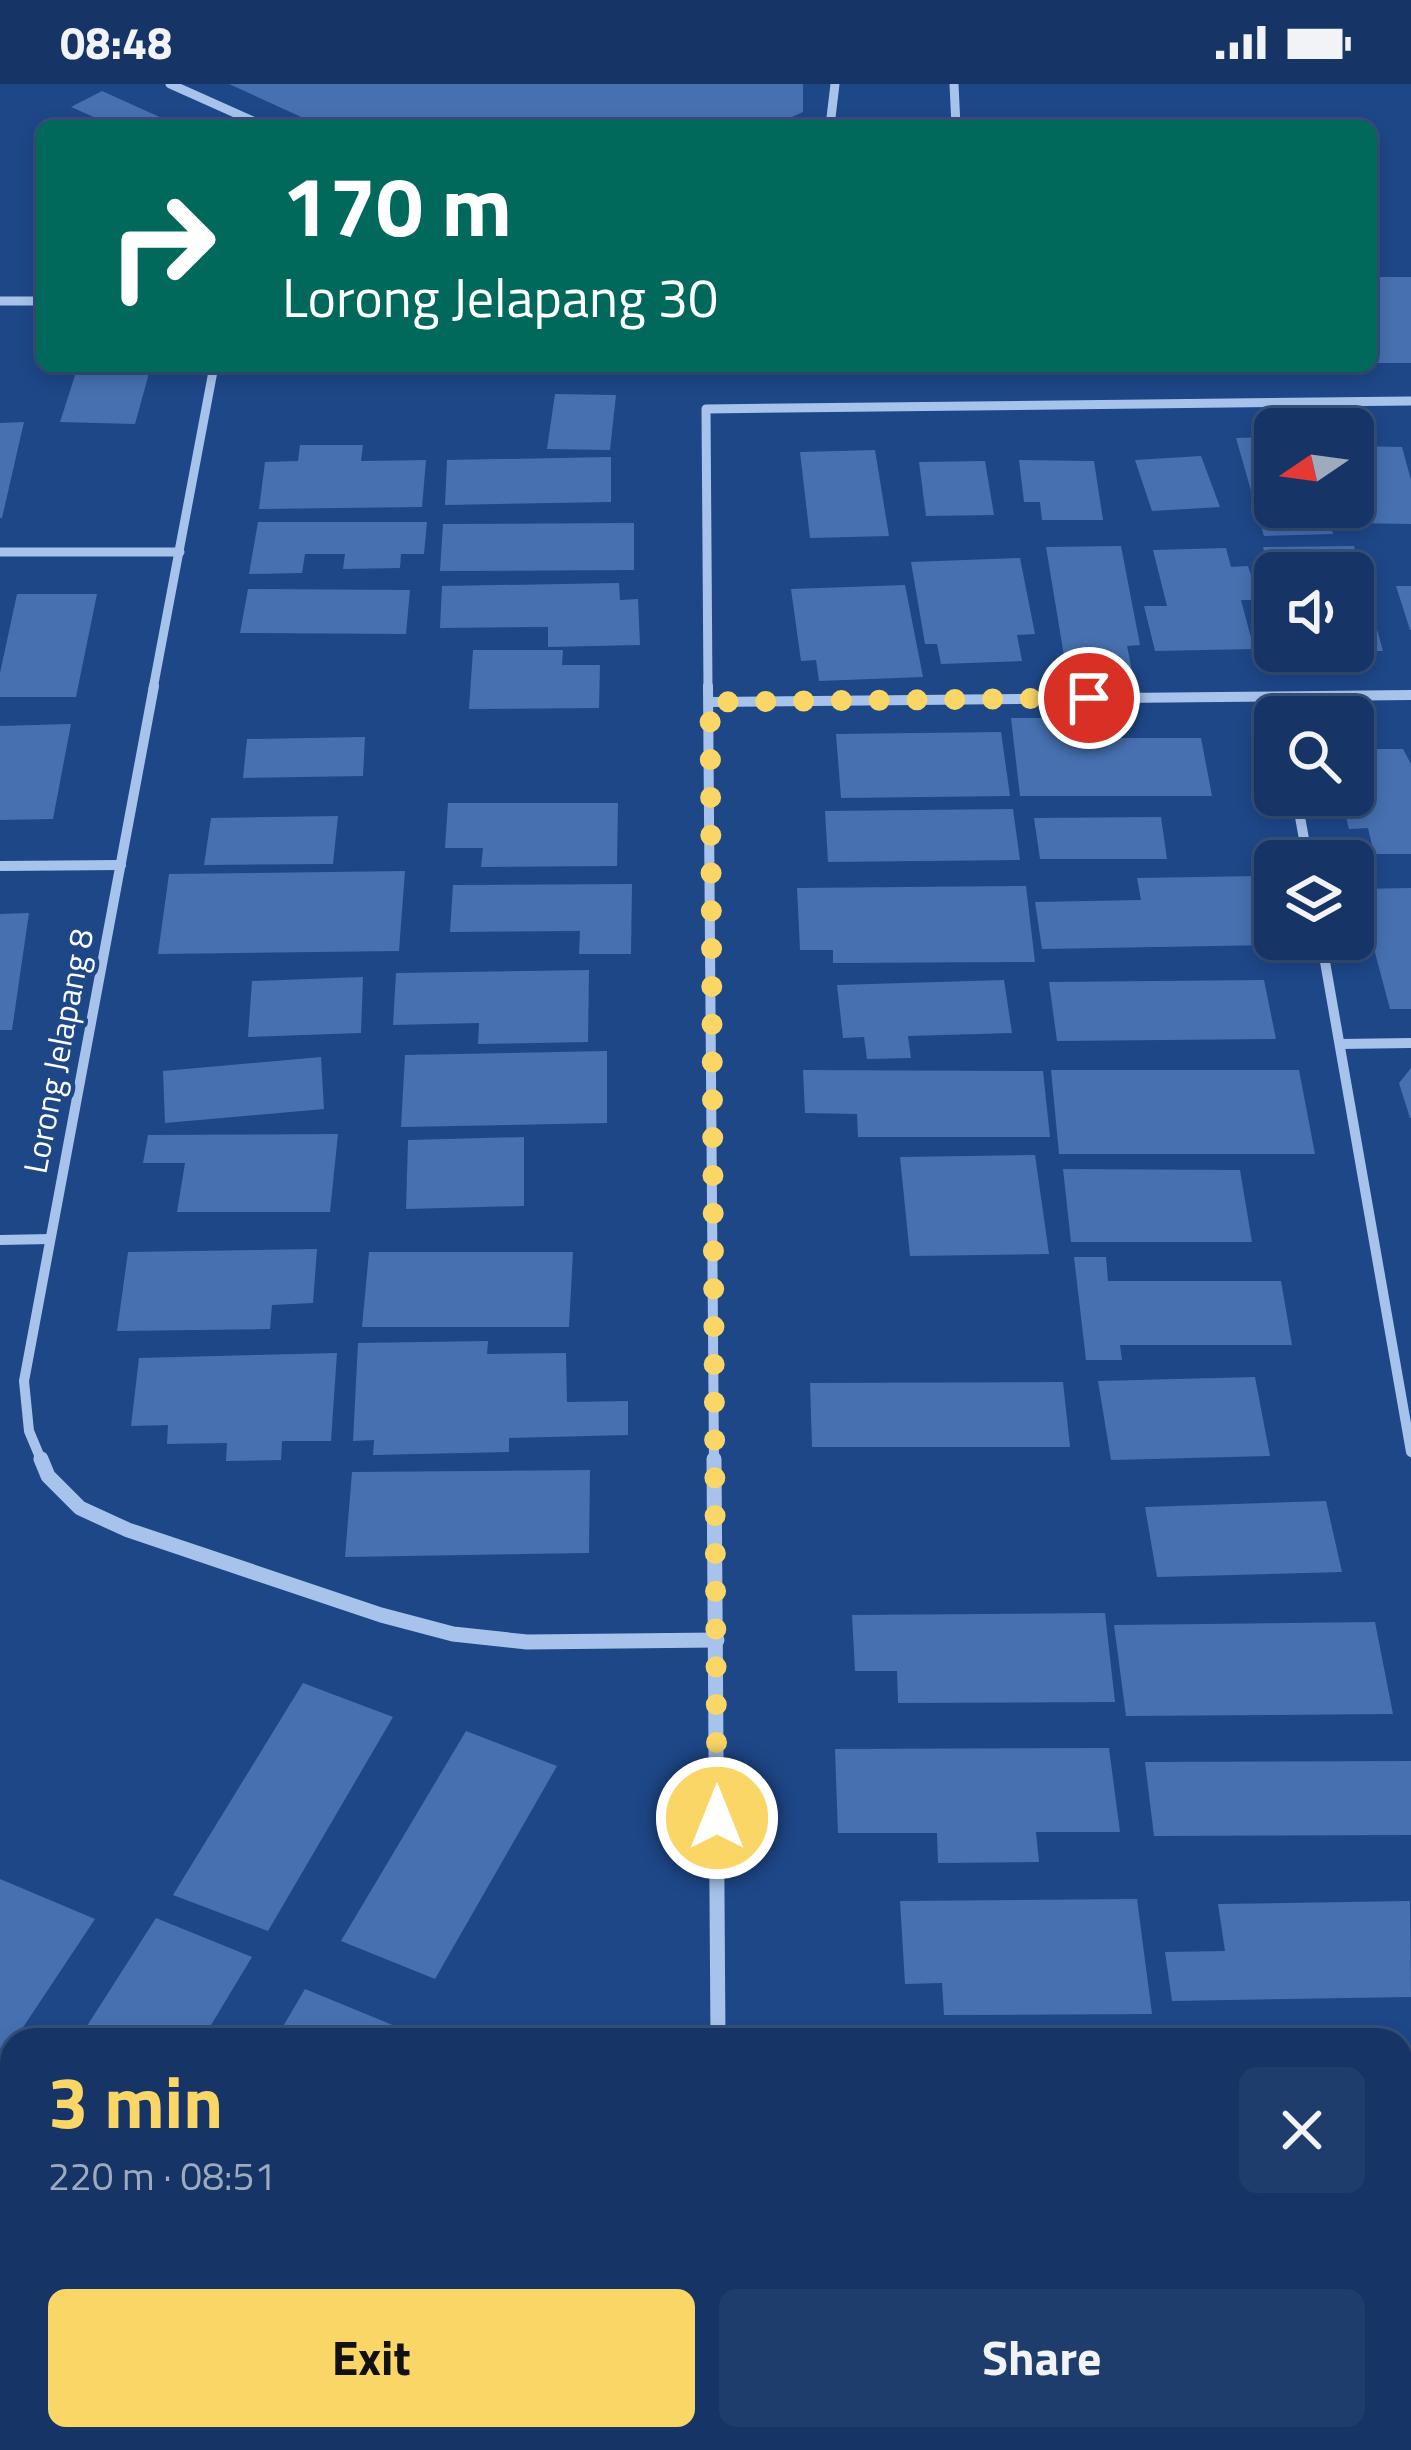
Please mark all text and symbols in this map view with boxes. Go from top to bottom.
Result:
text: 08:48 [60,8,172,76]
text: 170 m [282,141,512,269]
icon: right [84,168,240,324]
text: Lorong Jelapang 30 [282,256,718,338]
north arrow [1254,408,1374,528]
map controls [1254,408,1374,960]
button: sound [1254,552,1374,672]
pin [1038,647,1140,749]
icon: arrive [1056,665,1122,731]
button: search [1254,696,1374,816]
button: layers [1254,840,1374,960]
street label: Lorong Jelapang 8 [10,924,106,1178]
position arrow [654,1755,780,1881]
text: 3 min [48,2046,223,2156]
button: close [1239,2067,1365,2193]
text: 220 m · 08:51 [48,2146,276,2205]
button: Exit [48,2289,695,2427]
button: Share [719,2289,1365,2427]

